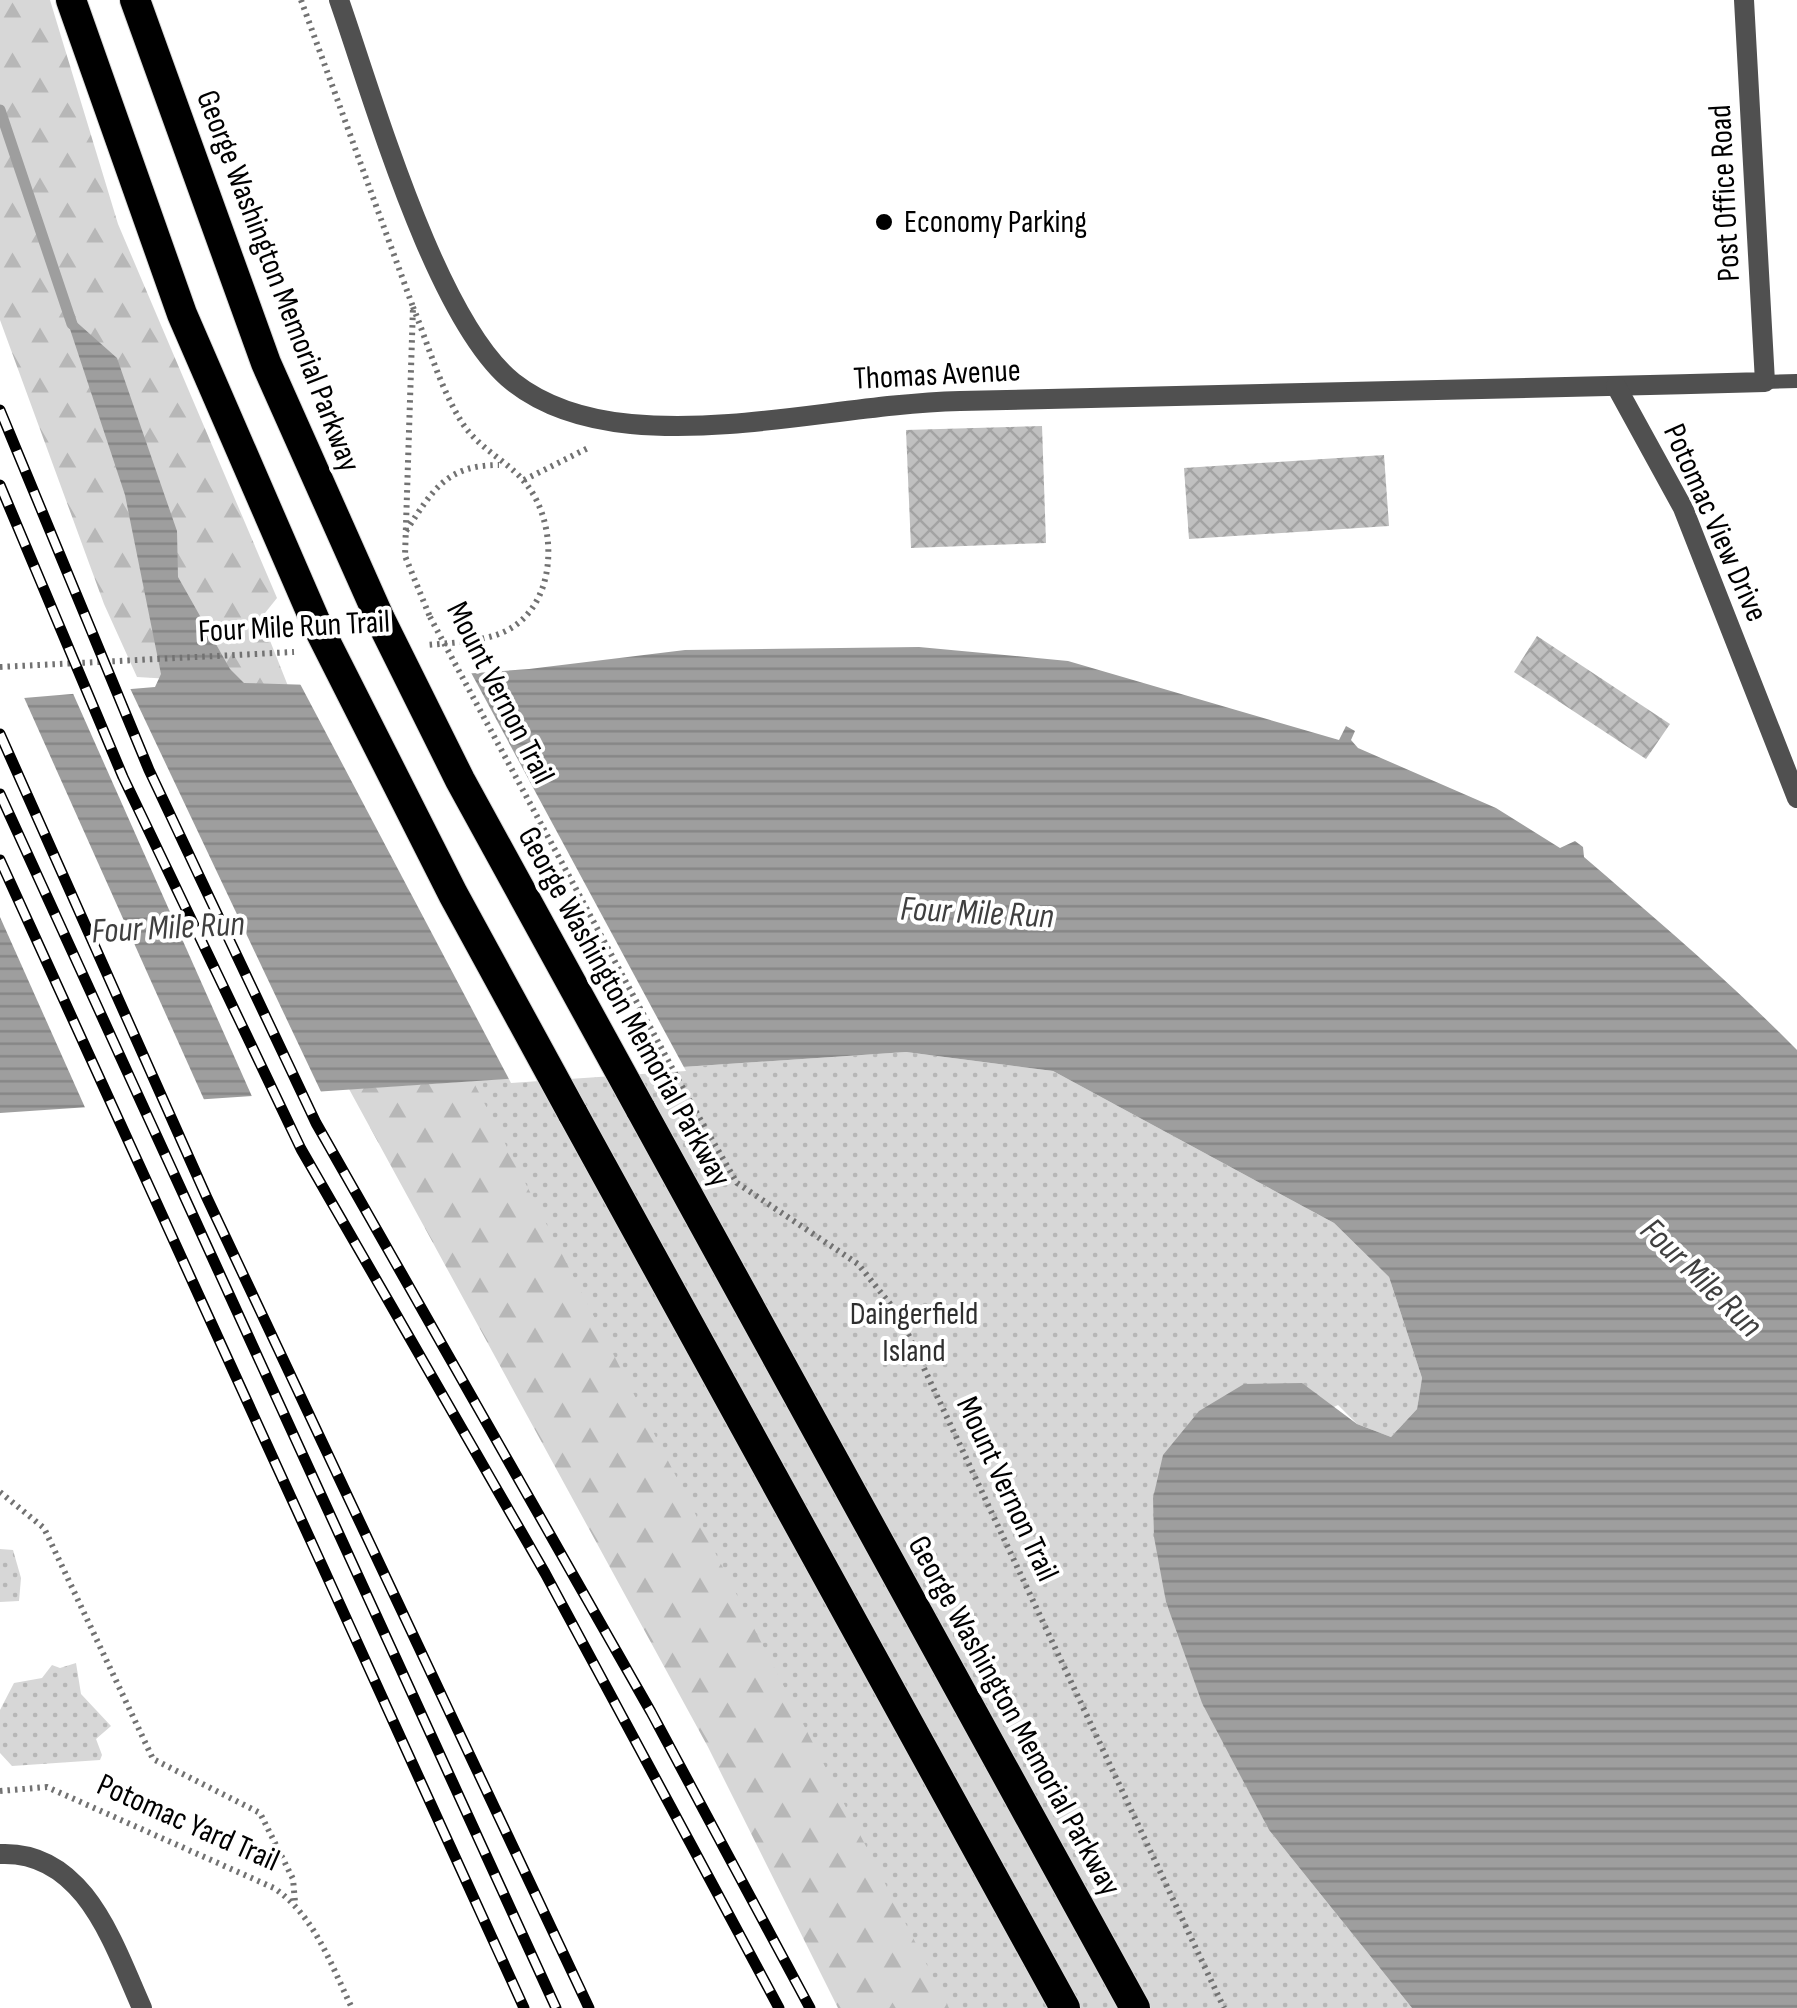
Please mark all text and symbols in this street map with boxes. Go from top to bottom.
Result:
street label: George Washington Memorial Parkway [187,85,369,477]
street label: Post Office Road [1701,104,1749,282]
place label: Economy Parking [904,203,1087,242]
marker: Economy Parking [873,211,895,233]
street label: Thomas Avenue [852,351,1022,399]
street label: Potomac View Drive [1654,418,1776,628]
street label: Mount Vernon Trail [437,595,563,791]
street label: Four Mile Run Trail [197,603,391,651]
street label: George Washington Memorial Parkway [509,820,739,1194]
water label: Four Mile Run [899,888,1055,938]
water label: Four Mile Run [90,903,246,953]
water label: Four Mile Run [1631,1209,1771,1347]
park label: Daingerfield Island [850,1295,978,1371]
street label: Mount Vernon Trail [947,1391,1067,1587]
street label: George Washington Memorial Parkway [899,1529,1129,1903]
street label: Potomac Yard Trail [91,1765,285,1881]

